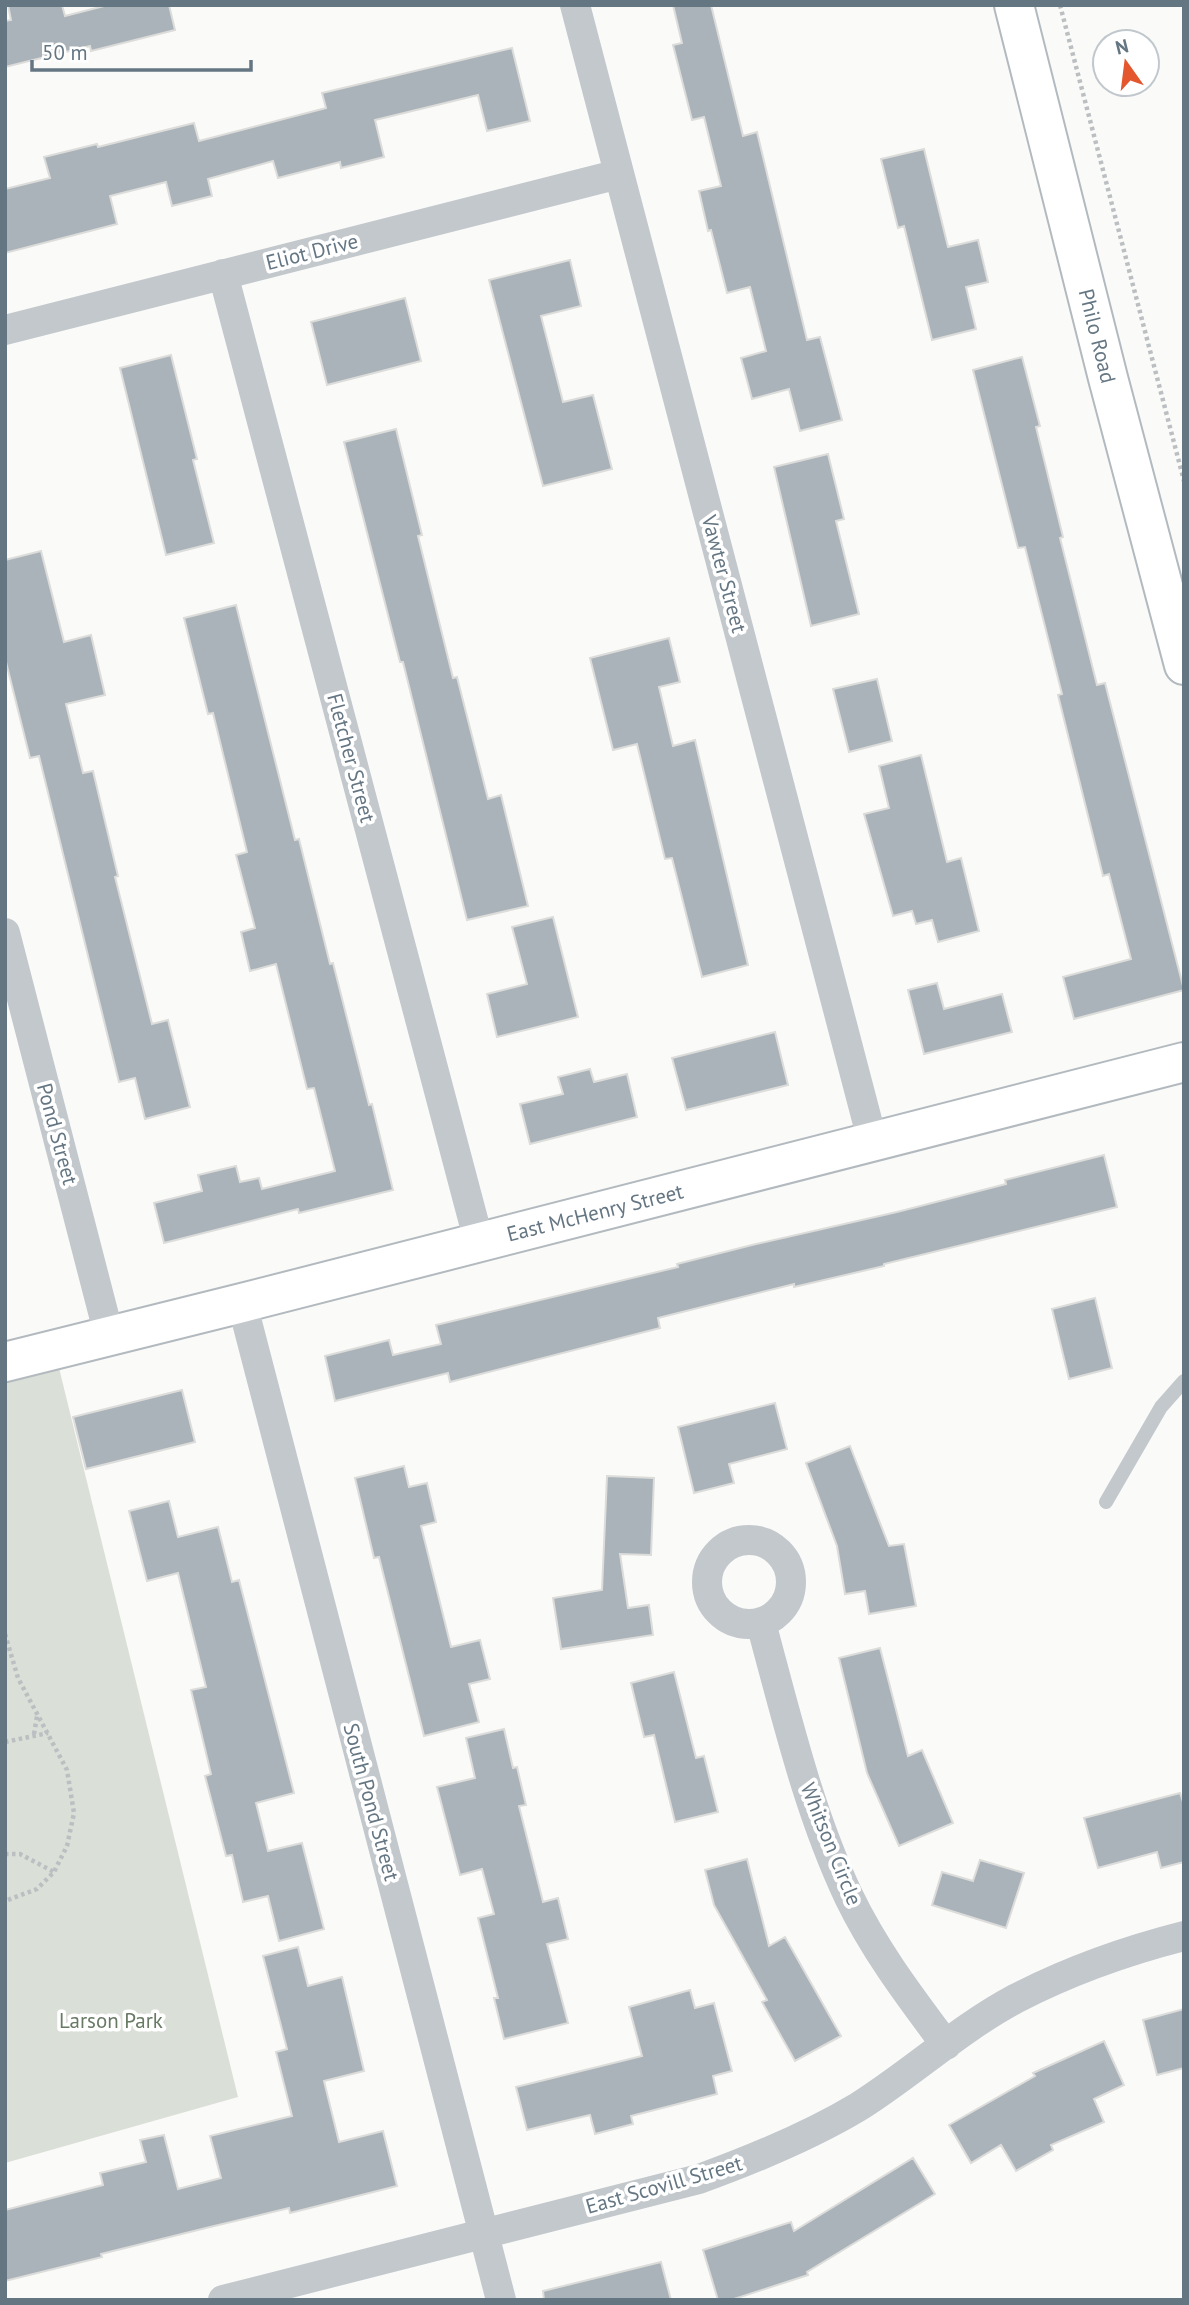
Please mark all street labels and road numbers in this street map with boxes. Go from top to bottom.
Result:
street label: Eliot Drive [263,227,361,276]
street label: Philo Road [1073,286,1122,386]
street label: Vawter Street [696,511,753,636]
street label: Fletcher Street [321,690,382,825]
street label: Pond Street [31,1080,84,1188]
street label: East McHenry Street [504,1178,686,1248]
street label: South Pond Street [337,1720,406,1884]
street label: Whitson Circle [795,1779,868,1909]
street label: East Scovill Street [582,2149,745,2220]

